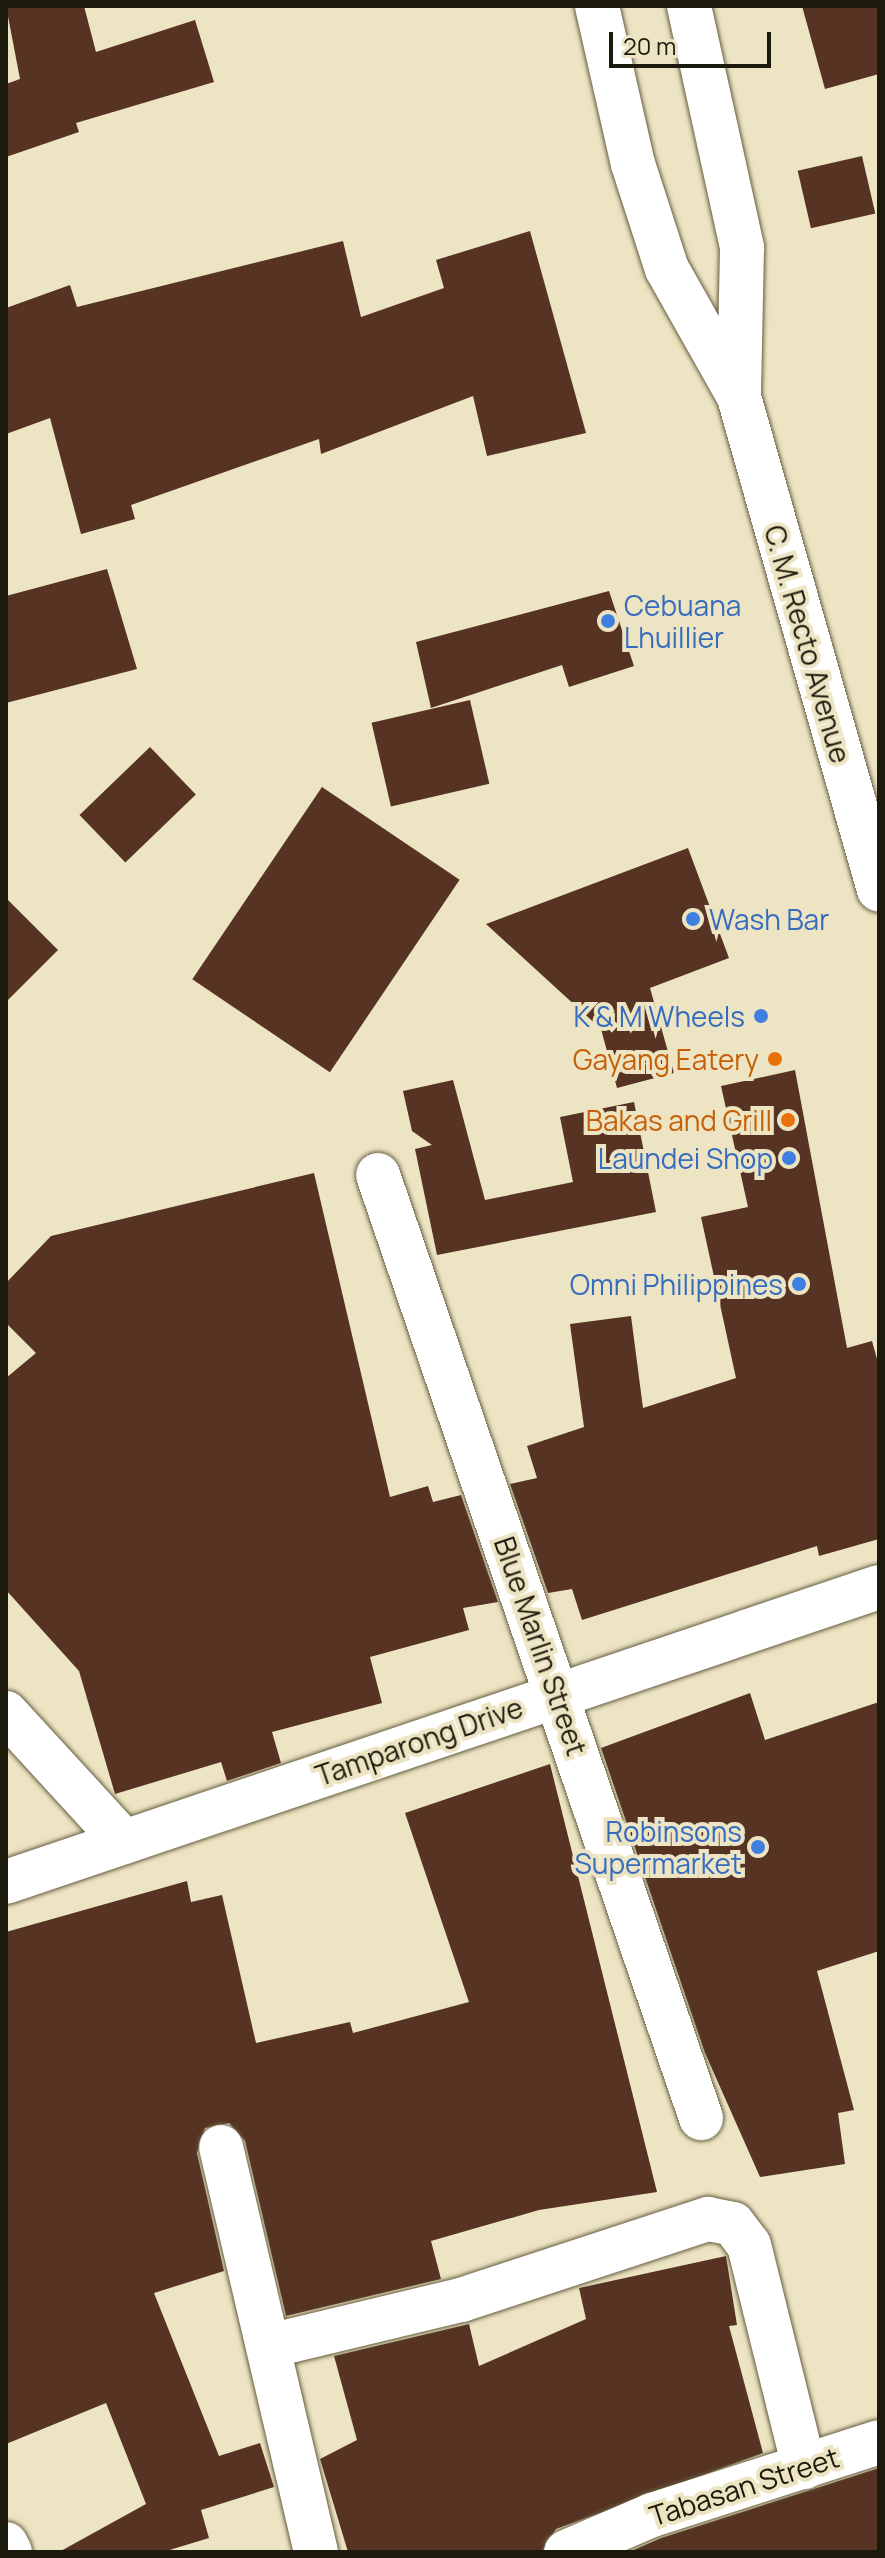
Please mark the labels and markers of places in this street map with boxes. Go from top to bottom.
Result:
place label: Cebuana Lhuillier [624,588,741,654]
marker: Cebuana Lhuillier [599,612,617,630]
place label: Wash Bar [709,902,829,936]
marker: Wash Bar [684,910,702,928]
place label: K & M Wheels [573,999,745,1033]
marker: K & M Wheels [752,1007,770,1025]
place label: Gayang Eatery [573,1042,759,1076]
marker: Gayang Eatery [766,1050,784,1068]
place label: Bakas and Grill [586,1103,772,1137]
marker: Bakas and Grill [779,1111,797,1129]
place label: Laundei Shop [598,1141,773,1175]
marker: Laundei Shop [780,1149,798,1167]
place label: Omni Philippines [570,1267,783,1301]
marker: Omni Philippines [790,1275,808,1293]
place label: Robinsons Supermarket [574,1814,742,1880]
marker: Robinsons Supermarket [749,1838,767,1856]

